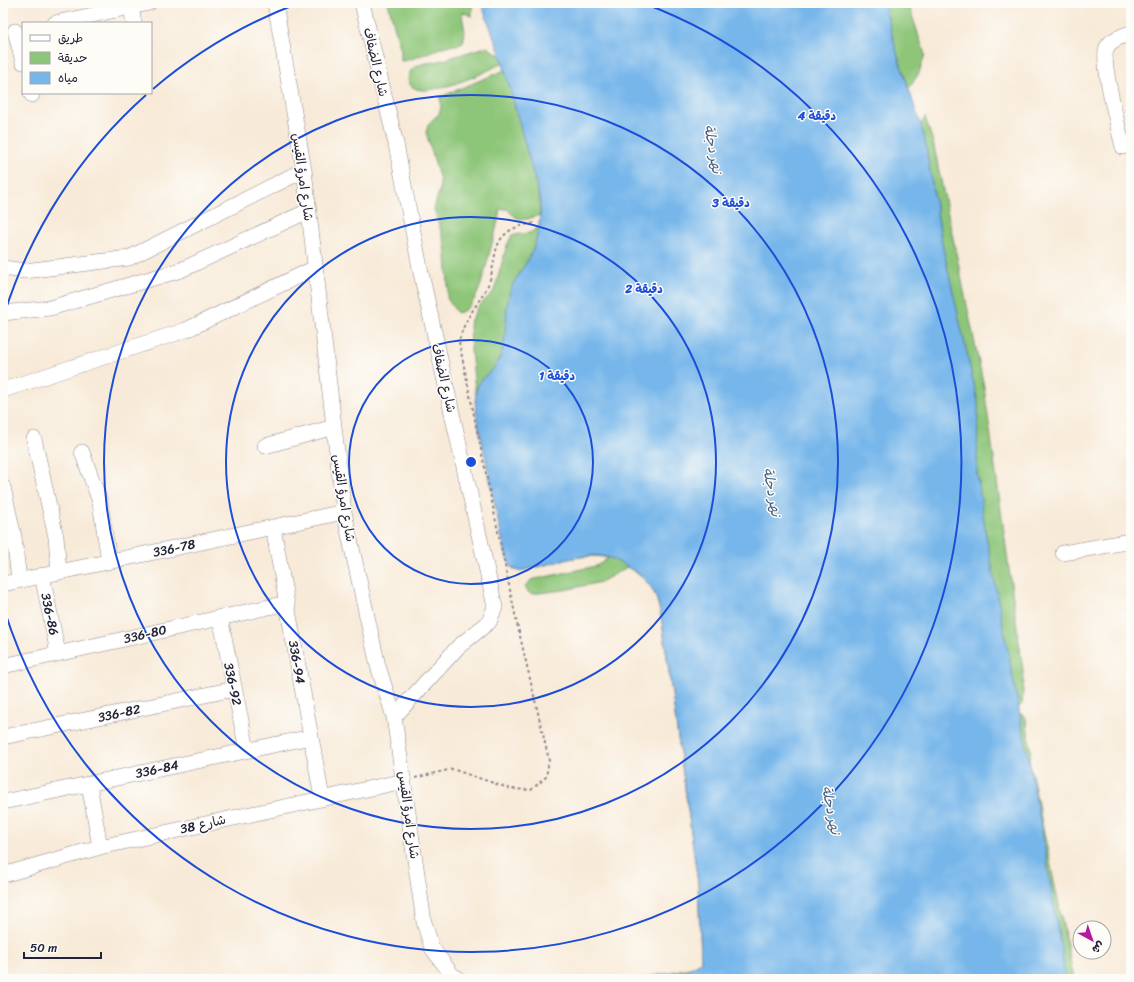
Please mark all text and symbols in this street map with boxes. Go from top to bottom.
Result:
legend [22,22,152,94]
street label: شارع الضفاف [357,25,395,99]
text: طريق [58,27,83,49]
text: حديقة [58,47,87,69]
text: مياه [58,67,78,89]
text: 4 دقيقة [797,105,837,127]
water label: نهر دجلة [696,123,730,177]
street label: شارع امرؤ القيس [285,132,321,222]
text: 3 دقيقة [711,192,750,214]
text: 2 دقيقة [624,278,663,300]
street label: شارع الضفاف [425,341,463,415]
text: 1 دقيقة [539,365,575,387]
street label: شارع امرؤ القيس [326,452,362,544]
centre of rings [464,455,478,469]
water label: نهر دجلة [755,466,789,520]
street label: 336-78 [151,532,198,564]
street label: 336-86 [34,591,66,637]
street label: 336-80 [121,618,169,650]
street label: 336-94 [282,638,312,686]
street label: 336-92 [217,660,249,708]
street label: 336-82 [96,697,143,729]
street label: 336-84 [133,753,181,785]
street label: شارع امرؤ القيس [391,770,427,860]
water label: نهر دجلة [814,784,848,839]
street label: شارع 38 [178,808,228,840]
north arrow [1072,920,1112,960]
scale bar [24,934,101,960]
text: ش [1087,936,1109,958]
text: 50 m [30,937,57,959]

